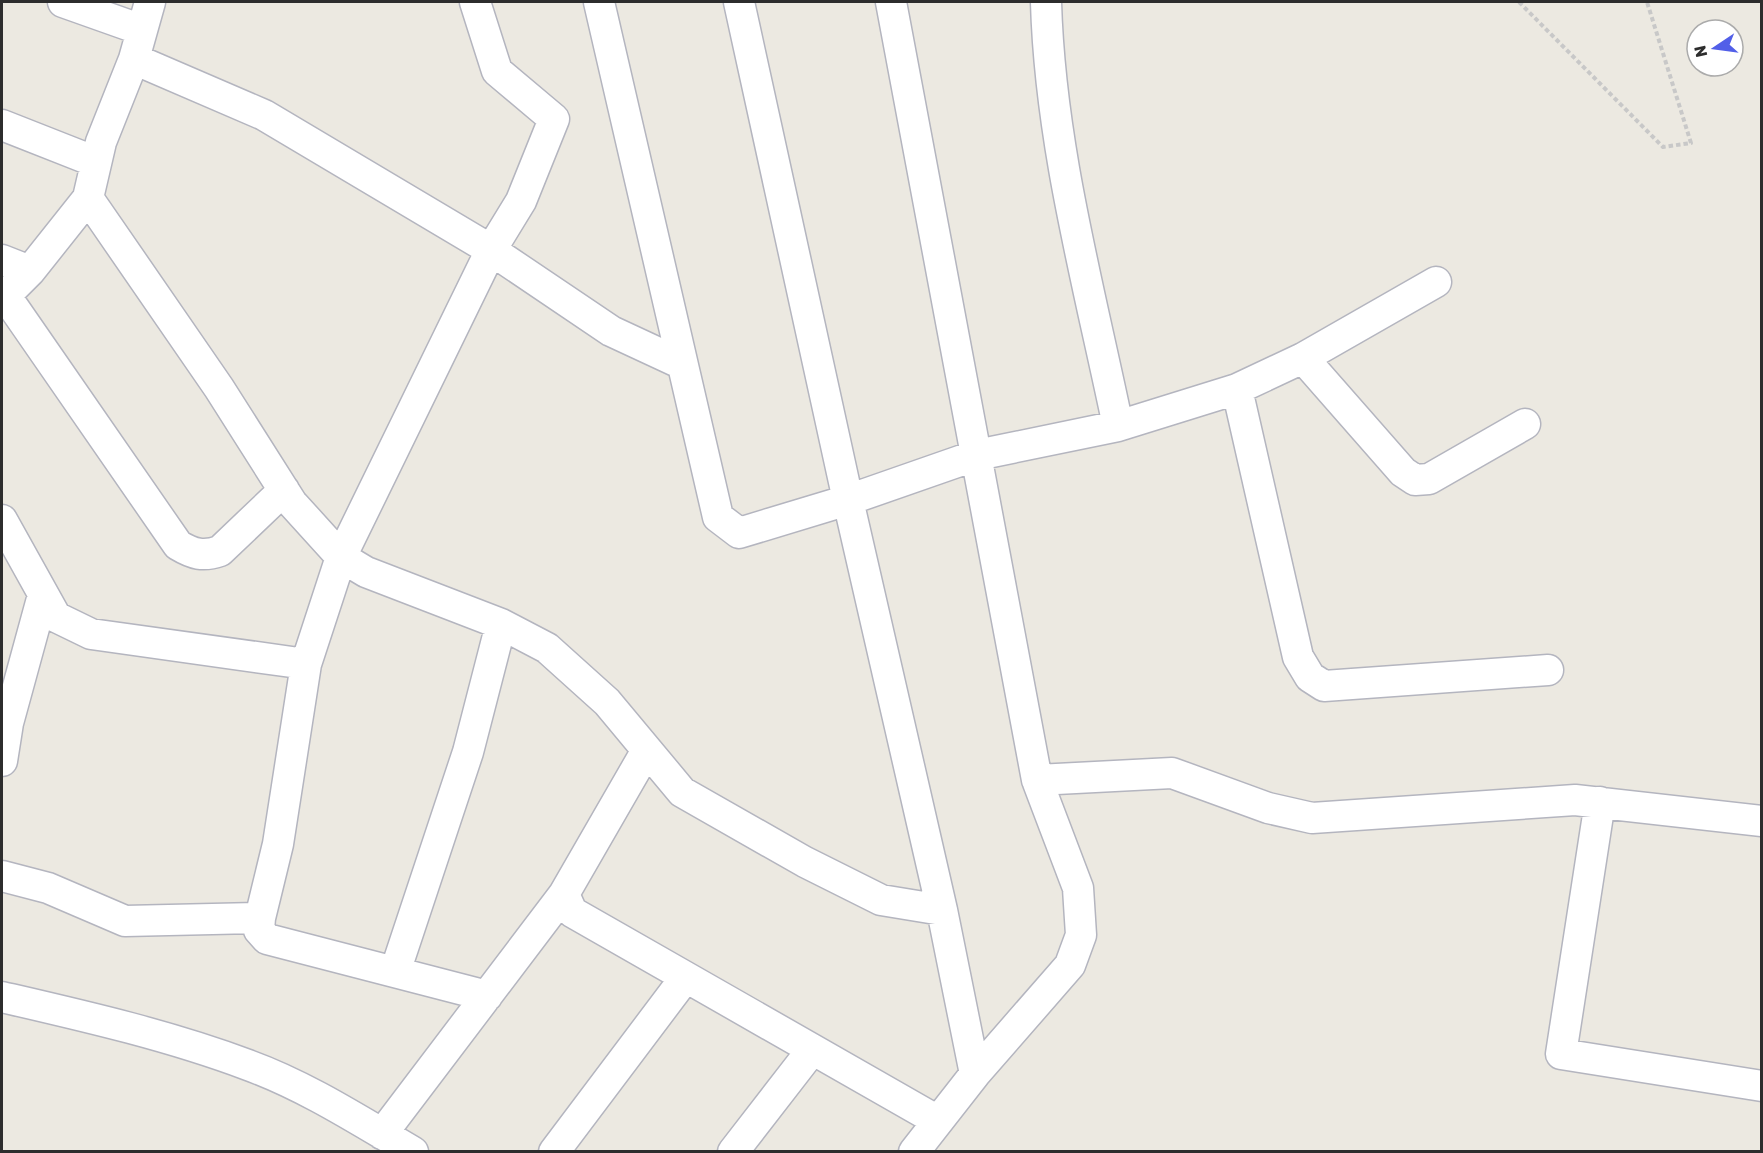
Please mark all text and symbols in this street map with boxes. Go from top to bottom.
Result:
north arrow [1685,18,1745,78]
text: N [1690,44,1711,59]

